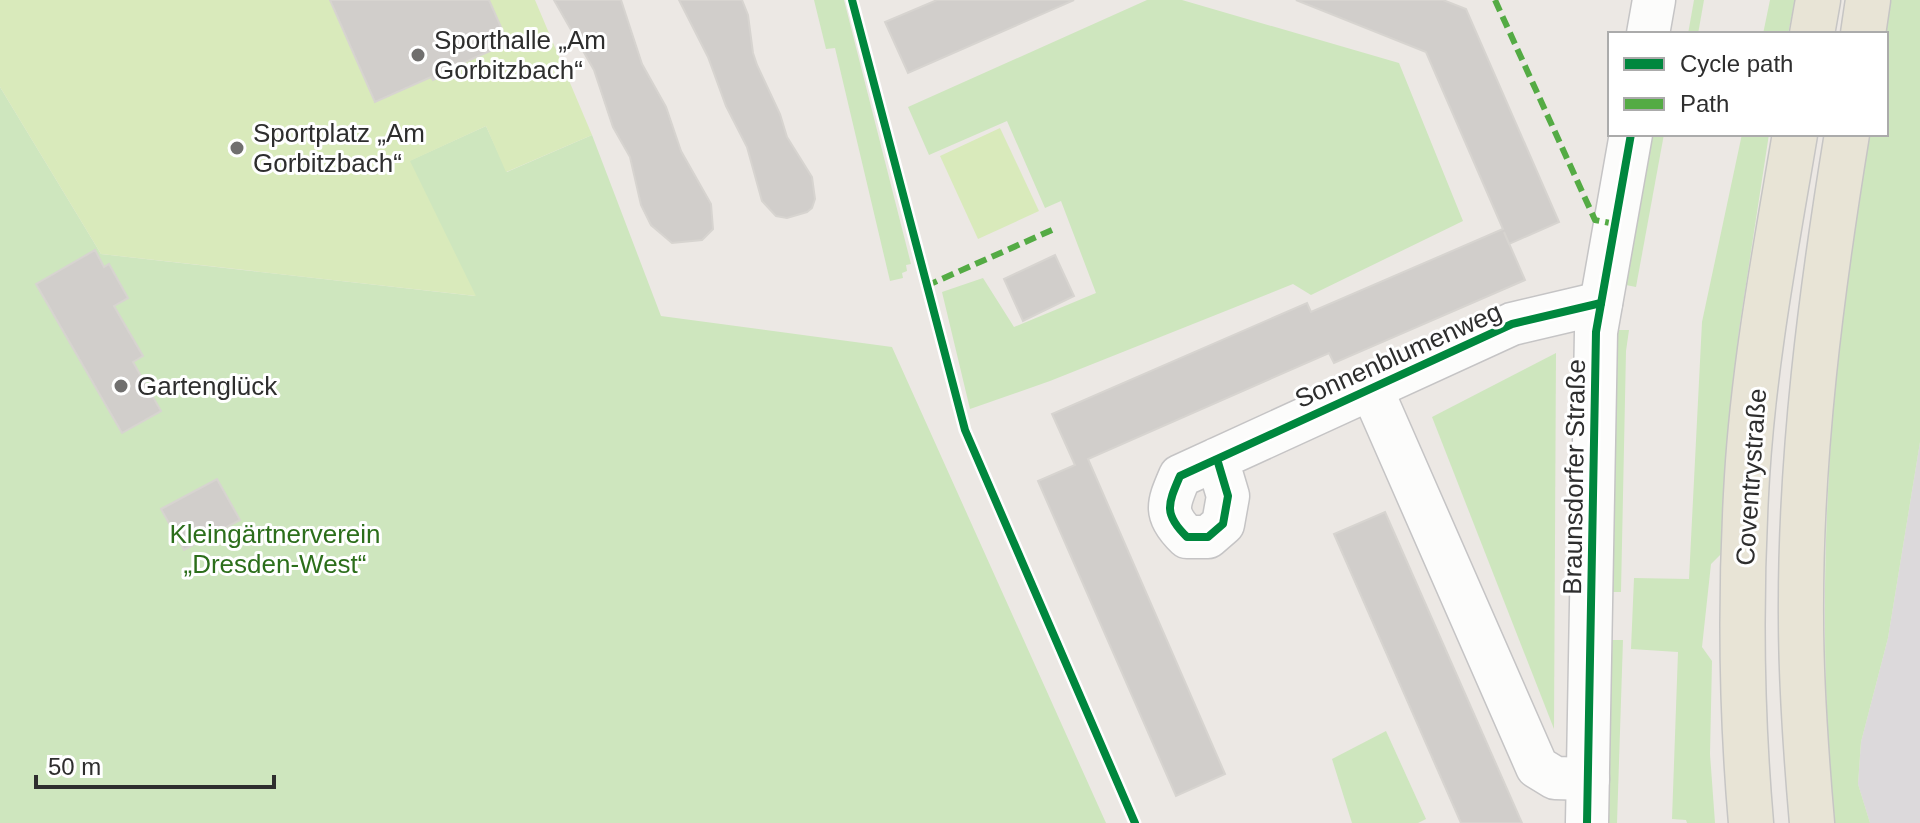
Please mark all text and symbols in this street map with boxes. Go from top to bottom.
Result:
place label: Sporthalle „Am Gorbitzbach“ [434,25,606,85]
legend [1608,32,1888,136]
marker: Sporthalle „Am Gorbitzbach“ [409,46,427,64]
text: Cycle path [1680,50,1793,77]
text: Path [1680,90,1729,117]
place label: Sportplatz „Am Gorbitzbach“ [253,118,425,178]
marker: Sportplatz „Am Gorbitzbach“ [228,139,246,157]
street label: Sonnenblumenweg [1290,296,1506,414]
street label: Braunsdorfer Straße [1557,359,1591,595]
place label: Gartenglück [137,371,278,401]
marker: Gartenglück [112,377,130,395]
street label: Coventrystraße [1730,387,1772,567]
park label: Kleingärtnerverein „Dresden-West“ [169,519,381,579]
scale bar [36,739,274,789]
text: 50 m [48,753,101,780]

